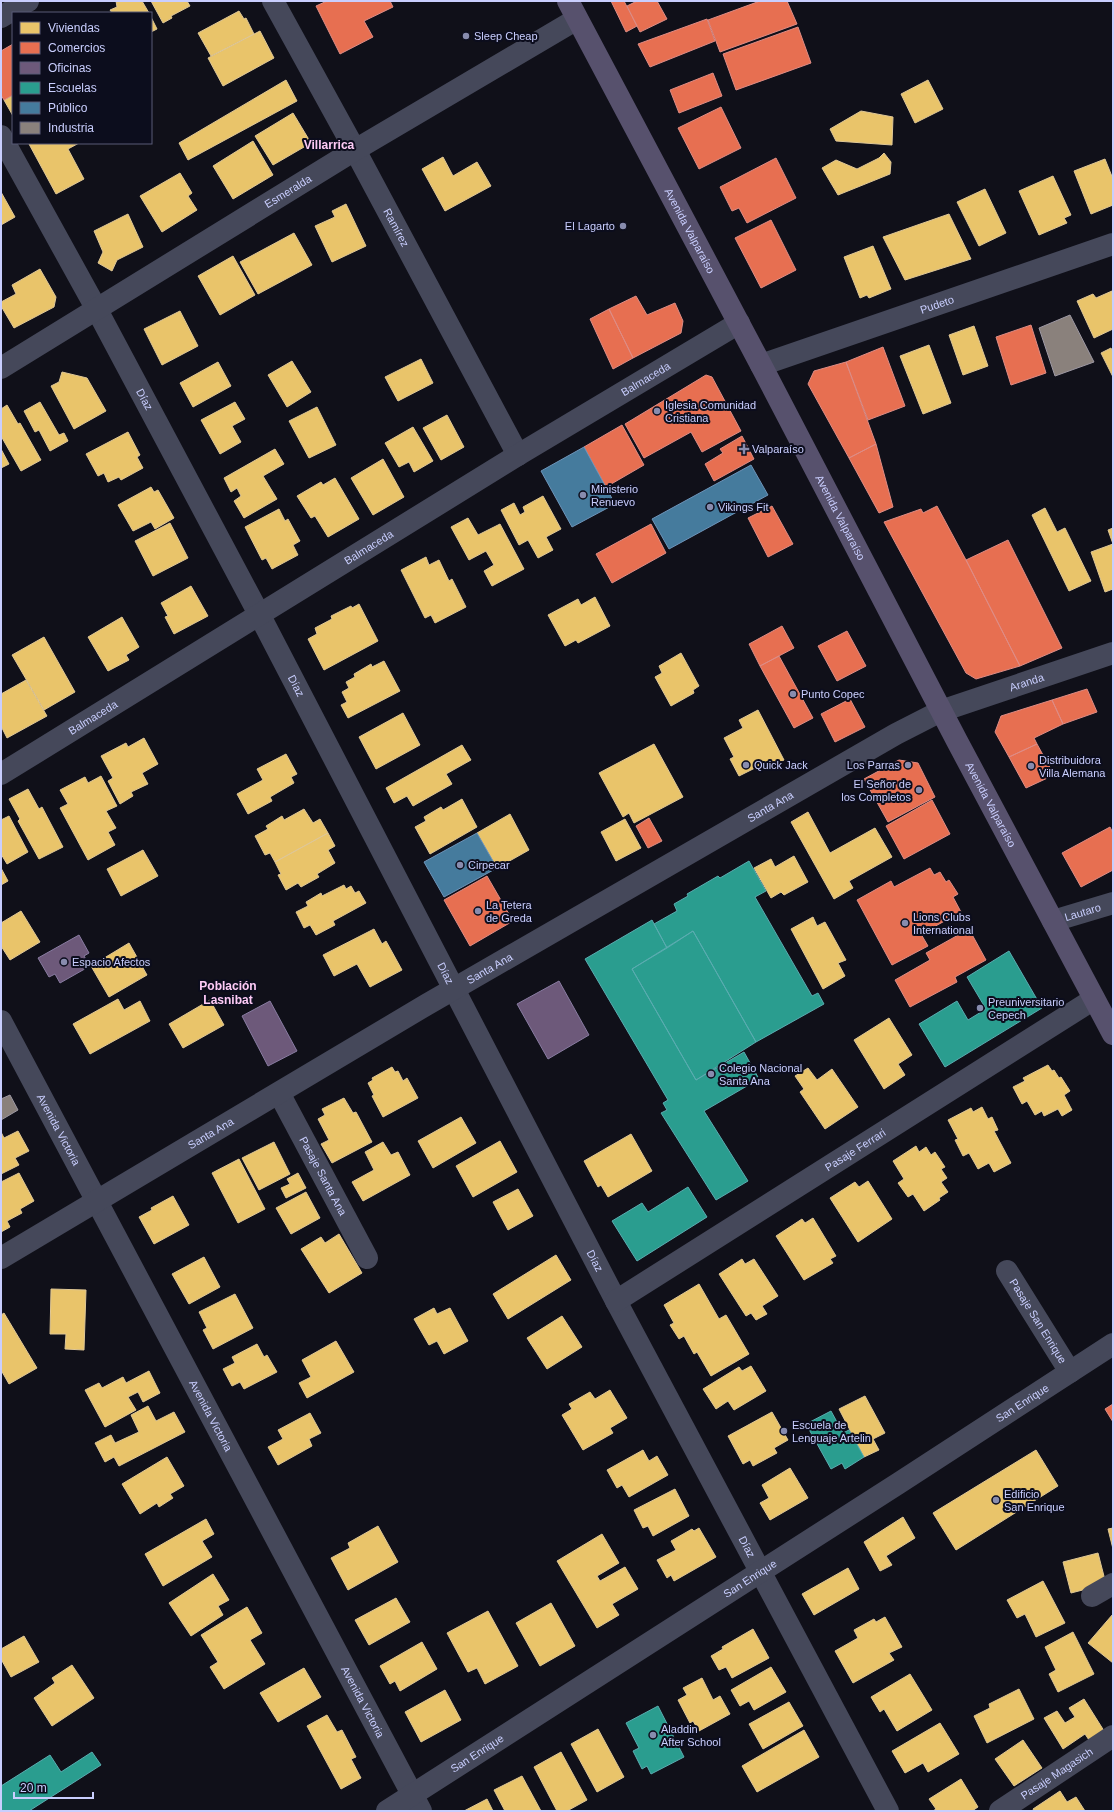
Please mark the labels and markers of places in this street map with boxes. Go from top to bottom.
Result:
place label: Sleep Cheap [474,30,538,42]
marker: Sleep Cheap [461,31,471,41]
place label: El Lagarto [565,220,615,232]
marker: El Lagarto [618,221,628,231]
place label: Iglesia Comunidad Cristiana [665,399,756,424]
marker: Iglesia Comunidad Cristiana [652,406,662,416]
place label: Valparaíso [752,443,804,455]
marker: Valparaíso [739,444,749,454]
place label: Ministerio Renuevo [591,483,638,508]
marker: Ministerio Renuevo [578,490,588,500]
place label: Vikings Fit [718,501,769,513]
marker: Vikings Fit [705,502,715,512]
place label: Punto Copec [801,688,865,700]
marker: Punto Copec [788,689,798,699]
place label: Distribuidora Villa Alemana [1039,754,1106,779]
place label: Quick Jack [754,759,808,771]
place label: Los Parras [847,759,900,771]
marker: Quick Jack [741,760,751,770]
marker: Los Parras [903,760,913,770]
marker: Distribuidora Villa Alemana [1026,761,1036,771]
place label: El Señor de los Completos [841,778,911,803]
marker: El Señor de los Completos [914,785,924,795]
place label: Cirpecar [468,859,510,871]
marker: Cirpecar [455,860,465,870]
place label: La Tetera de Greda [486,899,533,924]
marker: La Tetera de Greda [473,906,483,916]
place label: Lions Clubs International [913,911,974,936]
marker: Lions Clubs International [900,918,910,928]
place label: Espacio Afectos [72,956,151,968]
marker: Espacio Afectos [59,957,69,967]
place label: Preuniversitario Cepech [988,996,1064,1021]
marker: Preuniversitario Cepech [975,1003,985,1013]
place label: Colegio Nacional Santa Ana [719,1062,802,1087]
marker: Colegio Nacional Santa Ana [706,1069,716,1079]
place label: Escuela de Lenguaje Artelin [792,1419,871,1444]
marker: Escuela de Lenguaje Artelin [779,1426,789,1436]
place label: Edificio San Enrique [1004,1488,1065,1513]
marker: Edificio San Enrique [991,1495,1001,1505]
place label: Aladdin After School [661,1723,721,1748]
marker: Aladdin After School [648,1730,658,1740]

